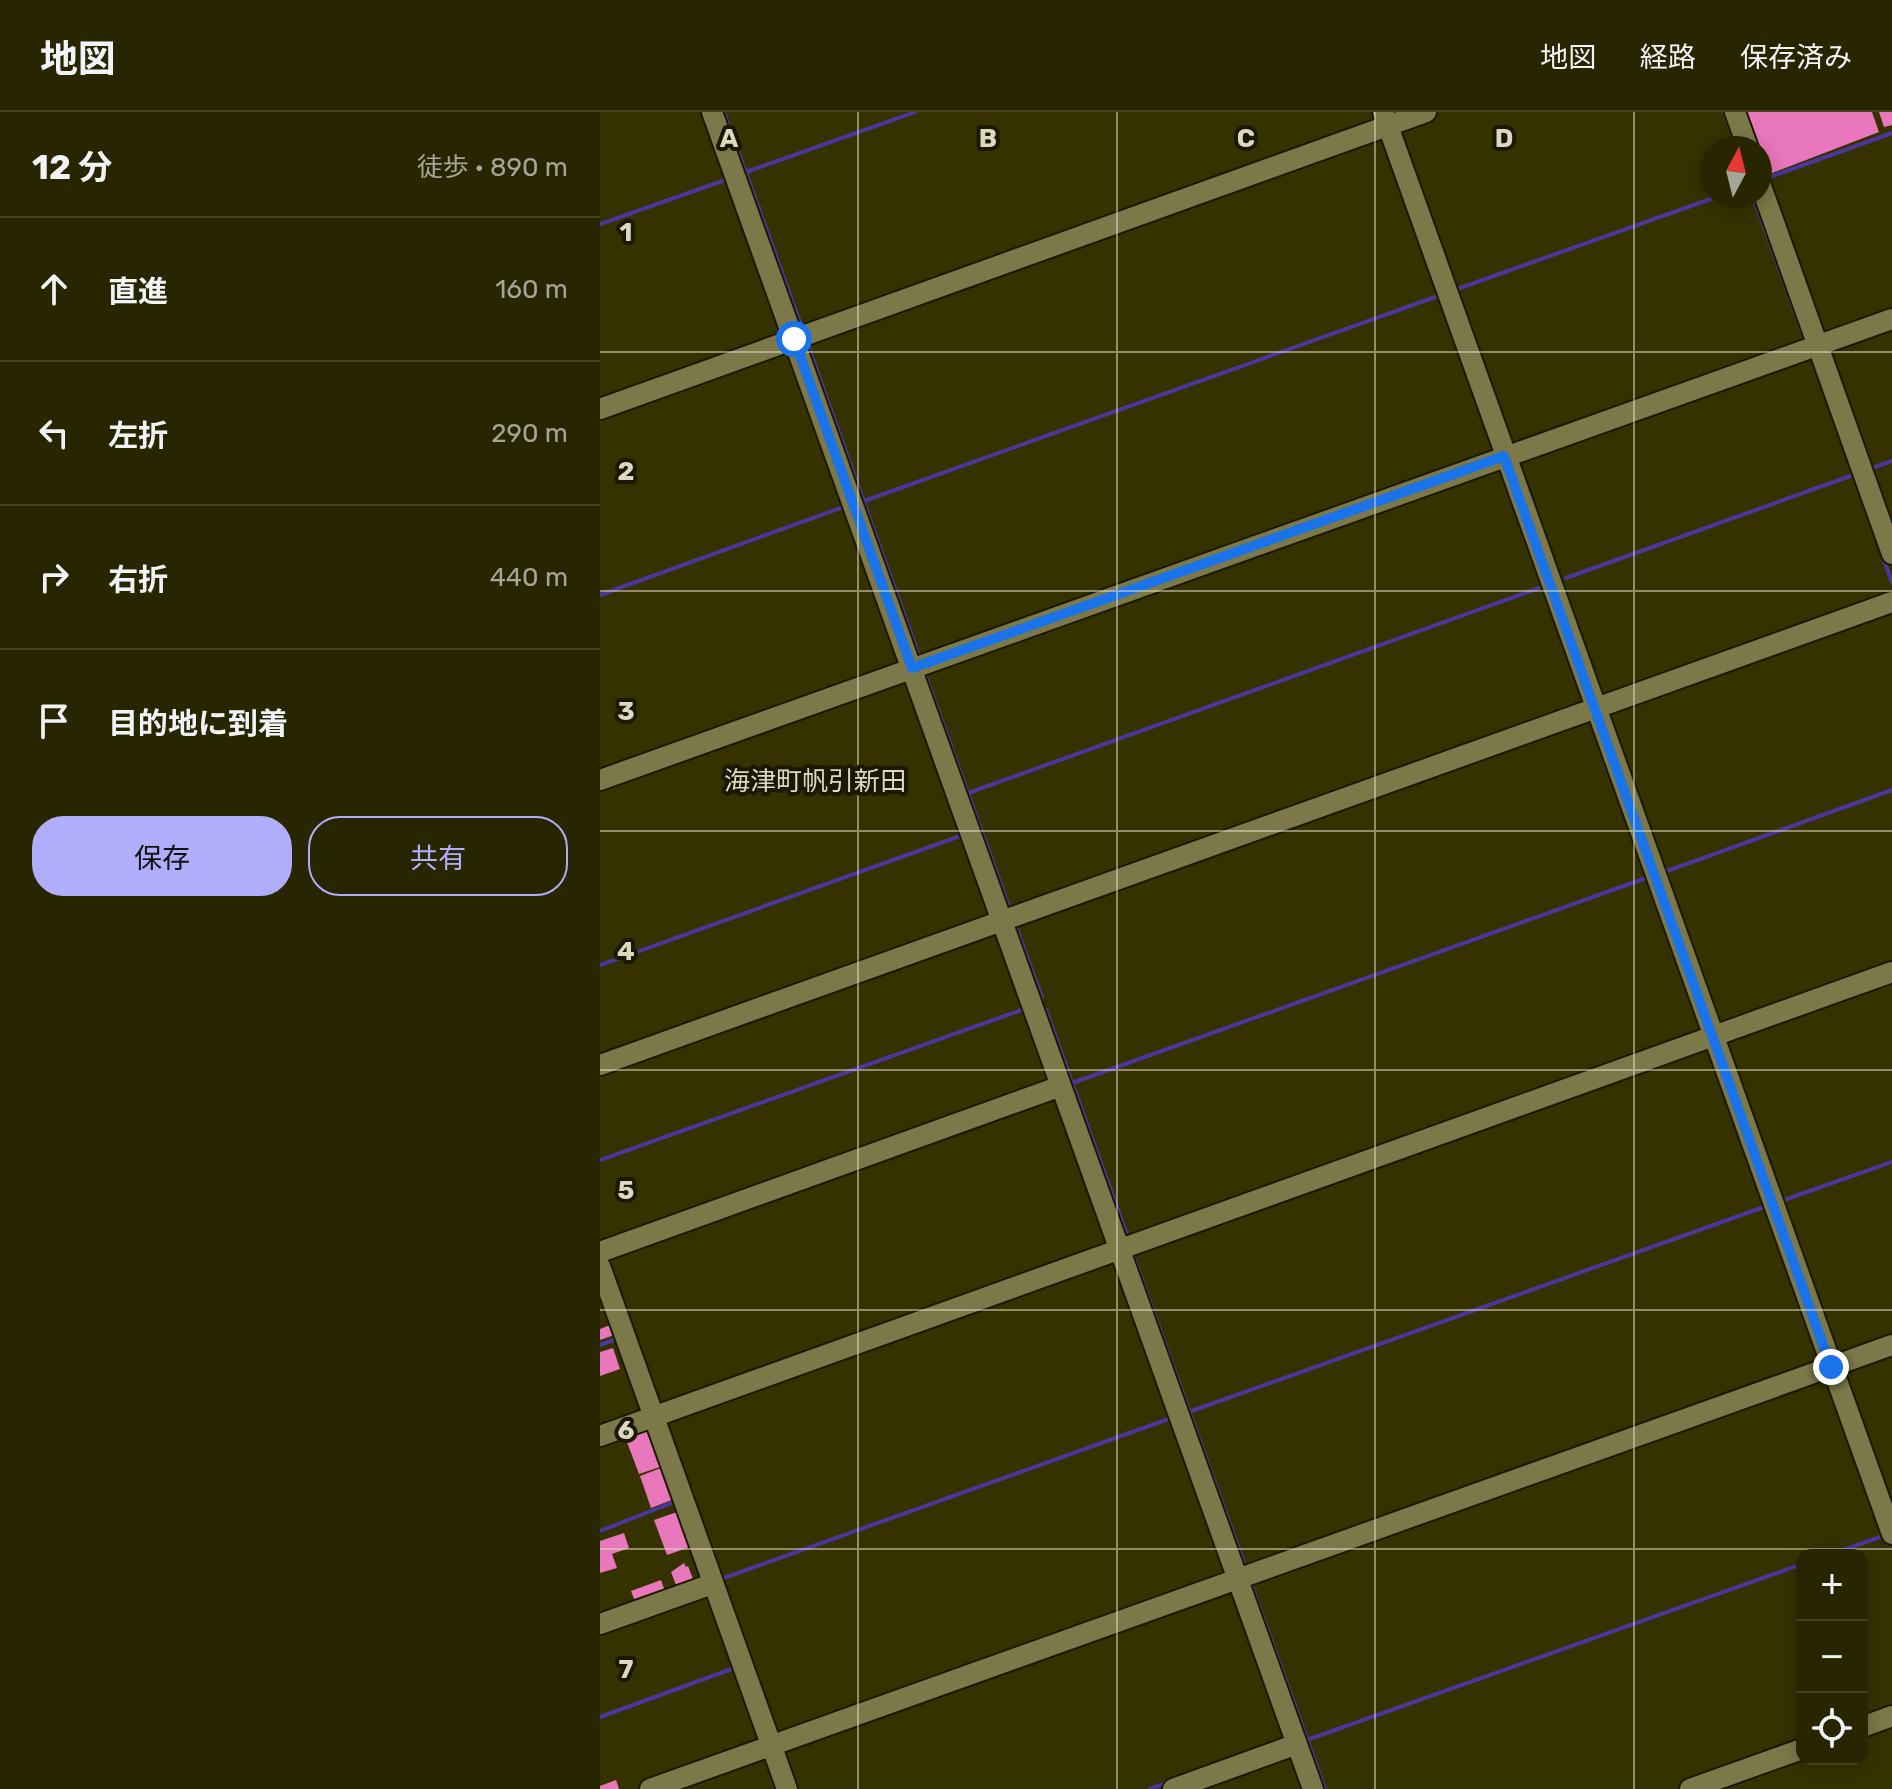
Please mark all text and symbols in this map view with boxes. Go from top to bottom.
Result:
text: 地図 [40,36,116,82]
text: 地図 [1540,41,1596,74]
text: 経路 [1640,41,1696,74]
text: 保存済み [1740,41,1852,74]
text: A [720,123,739,154]
text: B [979,123,997,154]
text: C [1237,123,1255,154]
text: D [1495,123,1513,154]
north arrow [1700,136,1772,208]
text: 12 分 [32,147,112,188]
text: 徒歩 · 890 m [417,152,568,183]
text: 1 [620,217,632,248]
icon: ahead [32,267,76,311]
text: 直進 [108,274,168,310]
text: 160 m [495,274,568,305]
route start [776,321,812,357]
icon: left [32,411,76,455]
text: 左折 [108,418,168,454]
text: 290 m [491,418,568,449]
text: 2 [618,456,634,487]
icon: right [32,555,76,599]
text: 右折 [108,562,168,598]
text: 440 m [490,562,568,593]
text: 3 [617,696,635,727]
icon: arrive [32,699,76,743]
text: 目的地に到着 [108,706,288,742]
district label: 海津町帆引新田 [724,766,906,797]
button: 保存 [32,816,292,896]
button: 共有 [308,816,568,896]
text: 4 [617,936,635,967]
text: 5 [618,1175,634,1206]
route end [1813,1349,1849,1385]
text: 6 [618,1415,635,1446]
map controls [1796,1549,1868,1765]
button: + [1796,1549,1868,1621]
button: − [1796,1621,1868,1693]
text: 7 [619,1654,634,1685]
button: locate [1796,1693,1868,1765]

